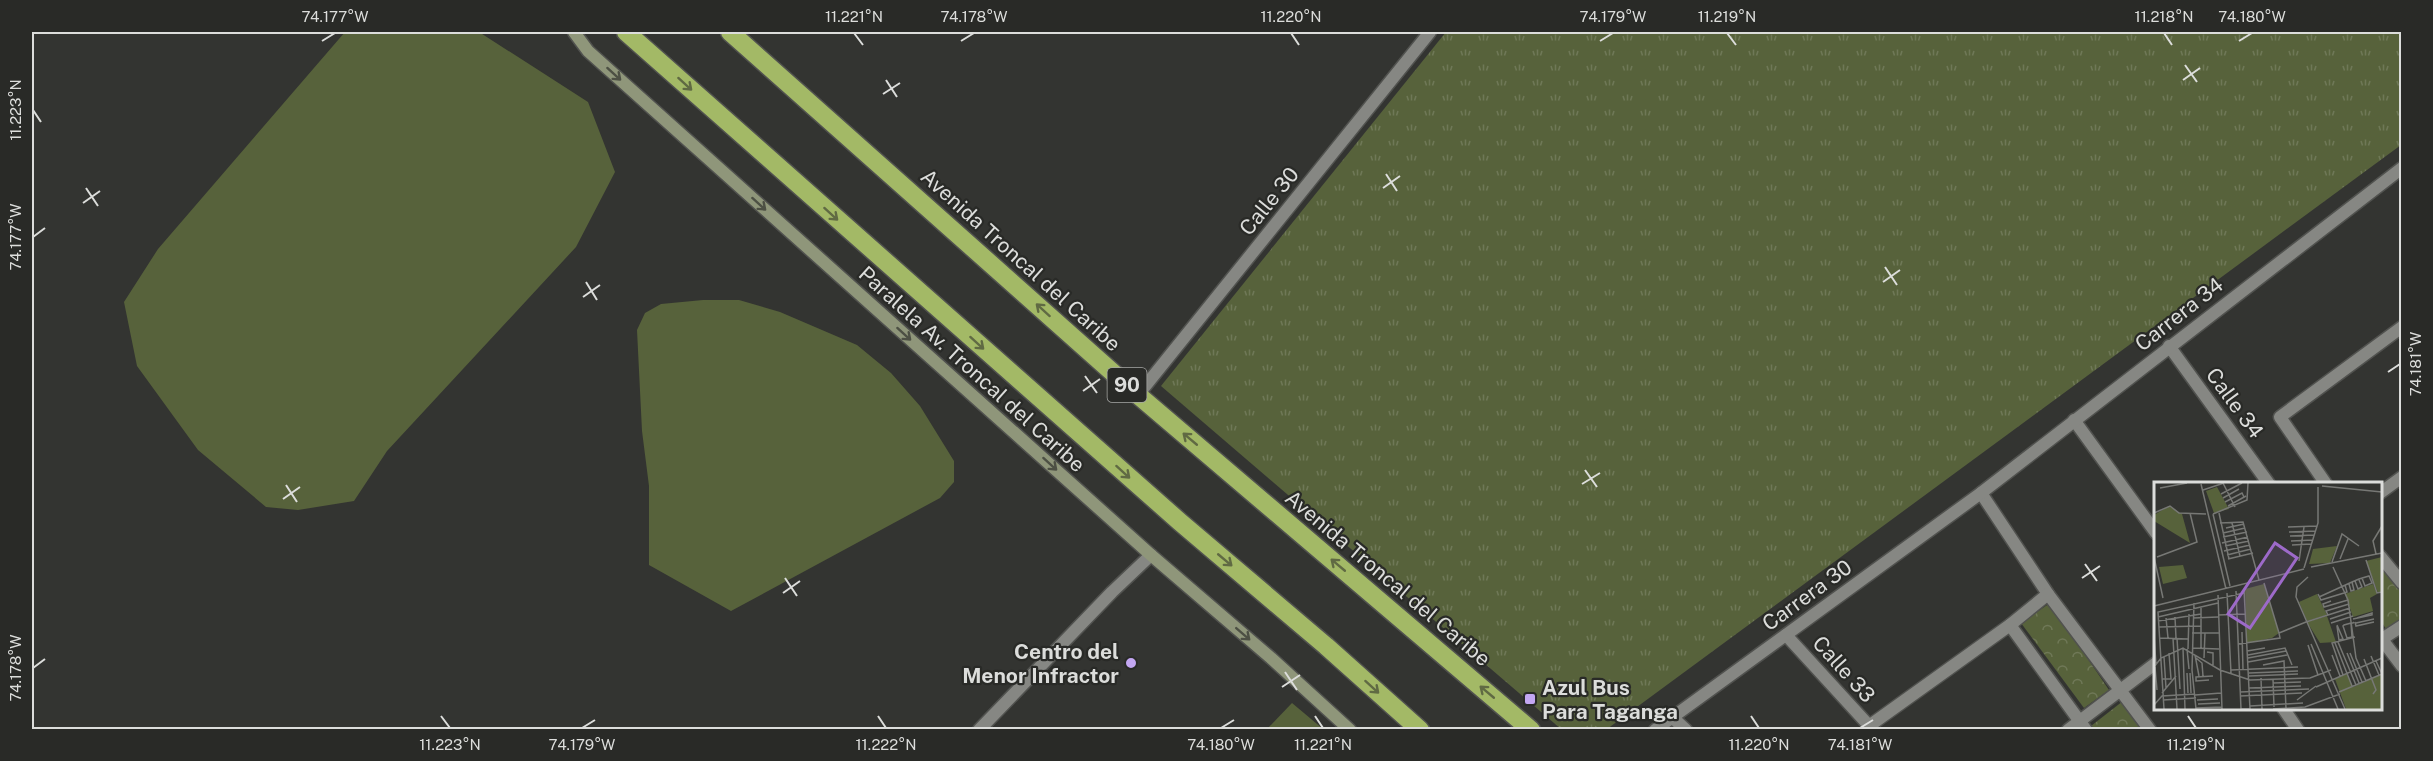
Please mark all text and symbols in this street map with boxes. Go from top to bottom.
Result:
text: 74.177°W [302,8,368,25]
text: 11.221°N [825,8,883,25]
text: 74.178°W [940,8,1008,25]
text: 11.220°N [1260,8,1322,25]
text: 74.179°W [1580,8,1646,25]
text: 11.219°N [1698,8,1756,25]
text: 11.218°N [2135,8,2193,25]
text: 74.180°W [2218,8,2286,25]
one-way arrow [606,67,621,81]
one-way arrow [678,77,693,91]
text: 11.223°N [7,79,24,141]
street label: Calle 30 [1234,162,1304,240]
street label: Avenida Troncal del Caribe [916,164,1126,356]
one-way arrow [751,197,766,211]
text: 74.177°W [7,204,24,270]
one-way arrow [823,207,838,221]
street label: Paralela Av. Troncal del Caribe [854,261,1090,477]
street label: Carrera 34 [2130,272,2228,356]
one-way arrow [1036,303,1051,317]
one-way arrow [896,327,911,341]
text: 74.181°W [2407,332,2424,396]
one-way arrow [969,336,984,350]
street label: Calle 34 [2201,363,2269,443]
road number: 90 [1108,368,1146,402]
one-way arrow [1182,432,1198,445]
one-way arrow [1042,457,1057,471]
one-way arrow [1115,465,1130,479]
inset map [2154,482,2382,710]
street label: Avenida Troncal del Caribe [1280,485,1496,671]
one-way arrow [1217,553,1232,567]
street label: Carrera 30 [1757,554,1857,636]
one-way arrow [1331,558,1346,572]
one-way arrow [1235,627,1250,641]
street label: Calle 33 [1808,631,1880,707]
text: 74.178°W [7,634,24,702]
place label: Centro del Menor Infractor [962,639,1119,688]
marker: Centro del Menor Infractor [1124,656,1138,670]
place label: Azul Bus Para Taganga [1542,675,1678,724]
one-way arrow [1365,680,1380,694]
one-way arrow [1479,685,1495,698]
marker: Azul Bus Para Taganga [1523,692,1537,706]
text: 11.223°N [419,736,481,753]
text: 74.179°W [549,736,615,753]
text: 11.222°N [856,736,916,753]
text: 74.180°W [1187,736,1255,753]
text: 11.221°N [1294,736,1352,753]
text: 11.220°N [1728,736,1790,753]
text: 74.181°W [1828,736,1892,753]
text: 11.219°N [2167,736,2225,753]

